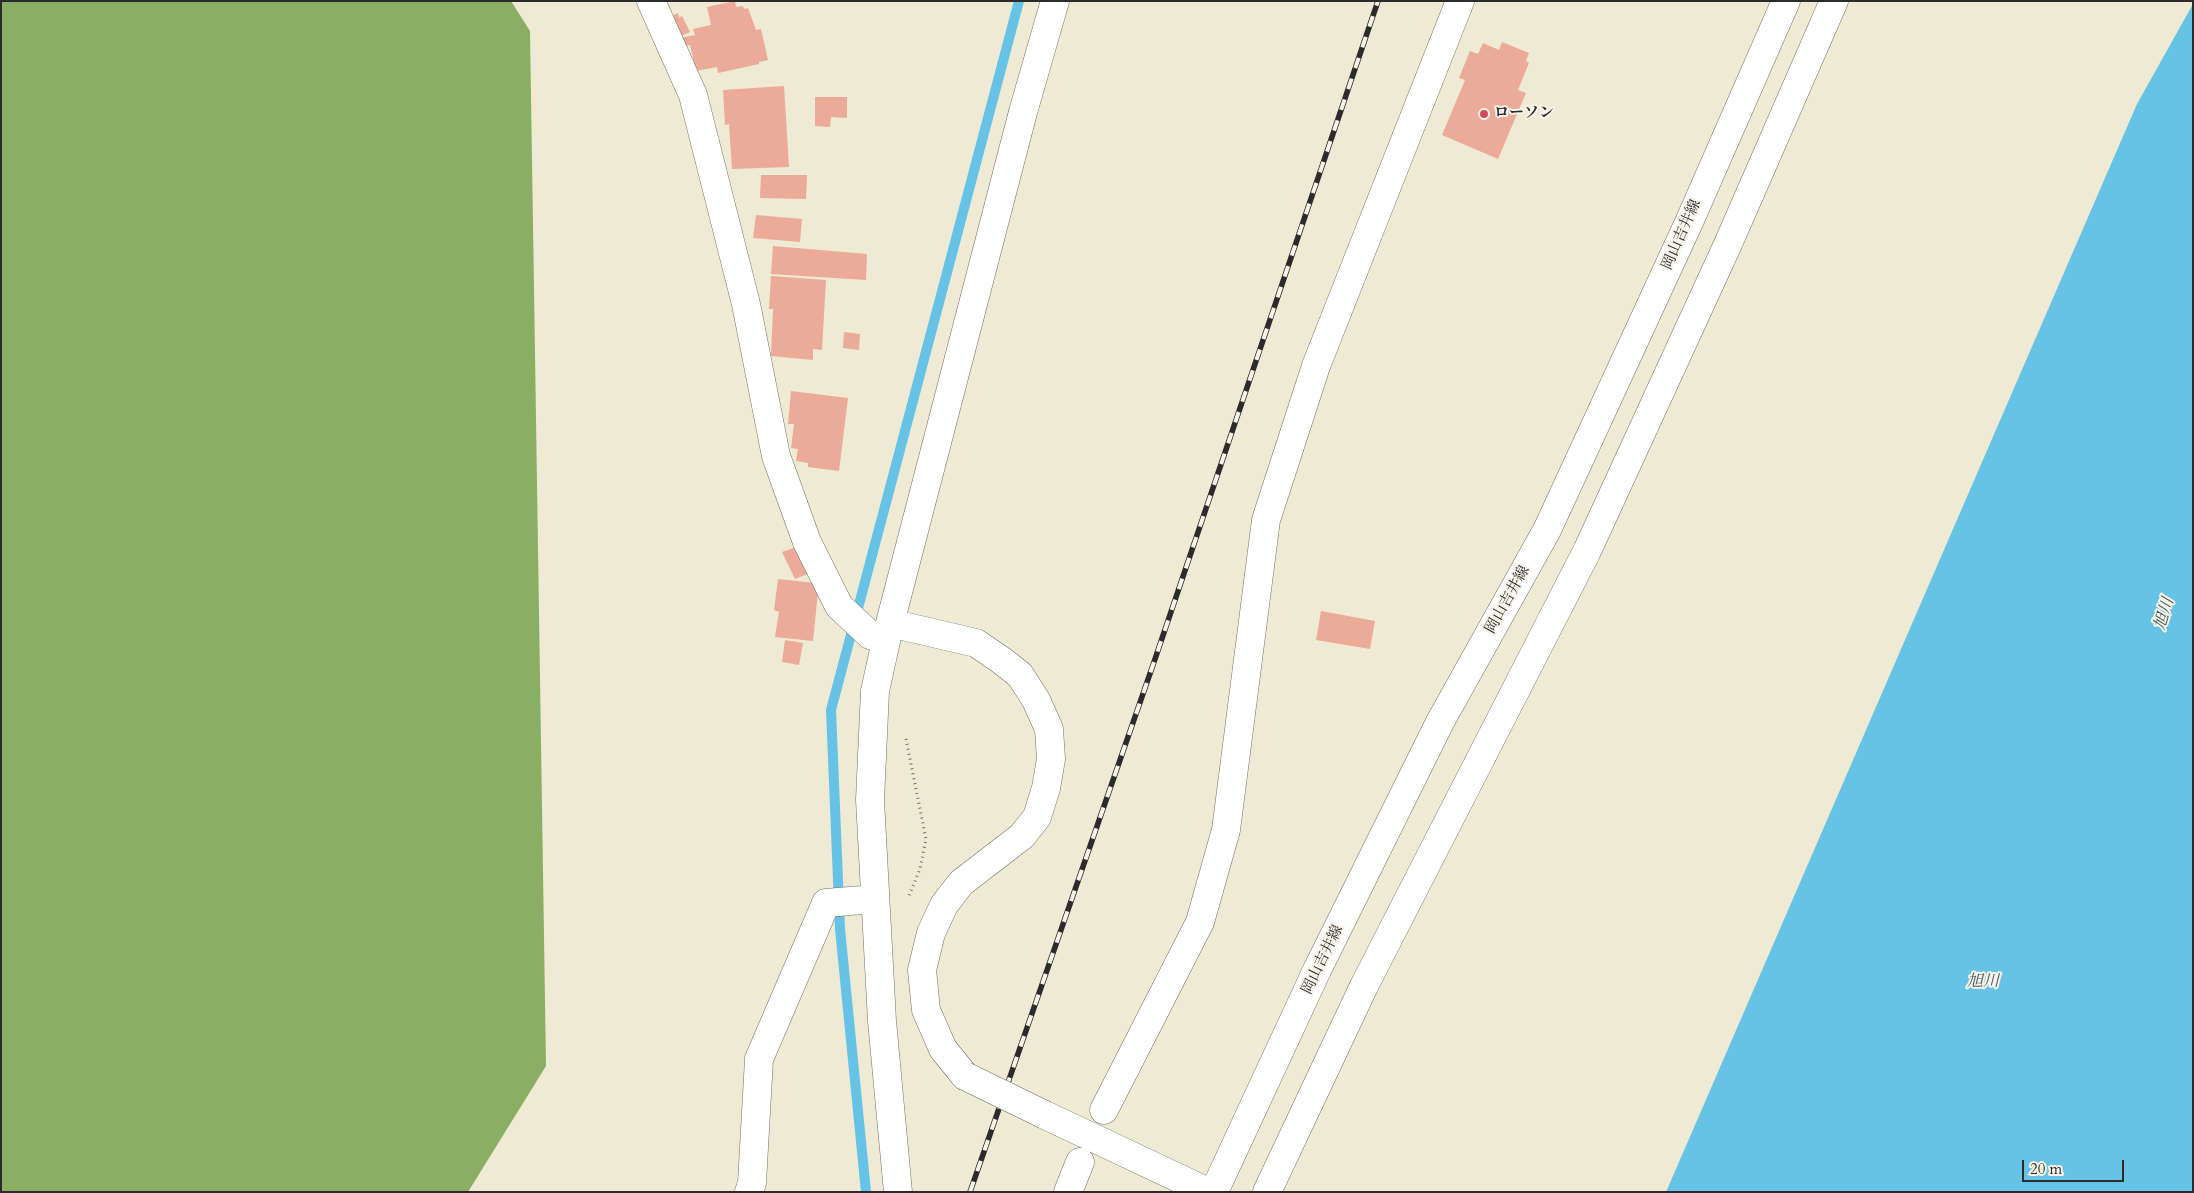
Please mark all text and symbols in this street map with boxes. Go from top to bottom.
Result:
place label: ローソン [1494,105,1554,123]
marker: ローソン [1478,108,1490,120]
street label: 岡山吉井線 [1659,197,1705,273]
street label: 岡山吉井線 [1482,563,1534,637]
water label: 旭川 [2151,596,2179,632]
street label: 岡山吉井線 [1298,922,1348,998]
water label: 旭川 [1967,972,1999,992]
scale bar [2024,1150,2126,1182]
text: 20 m [2030,1159,2062,1179]

